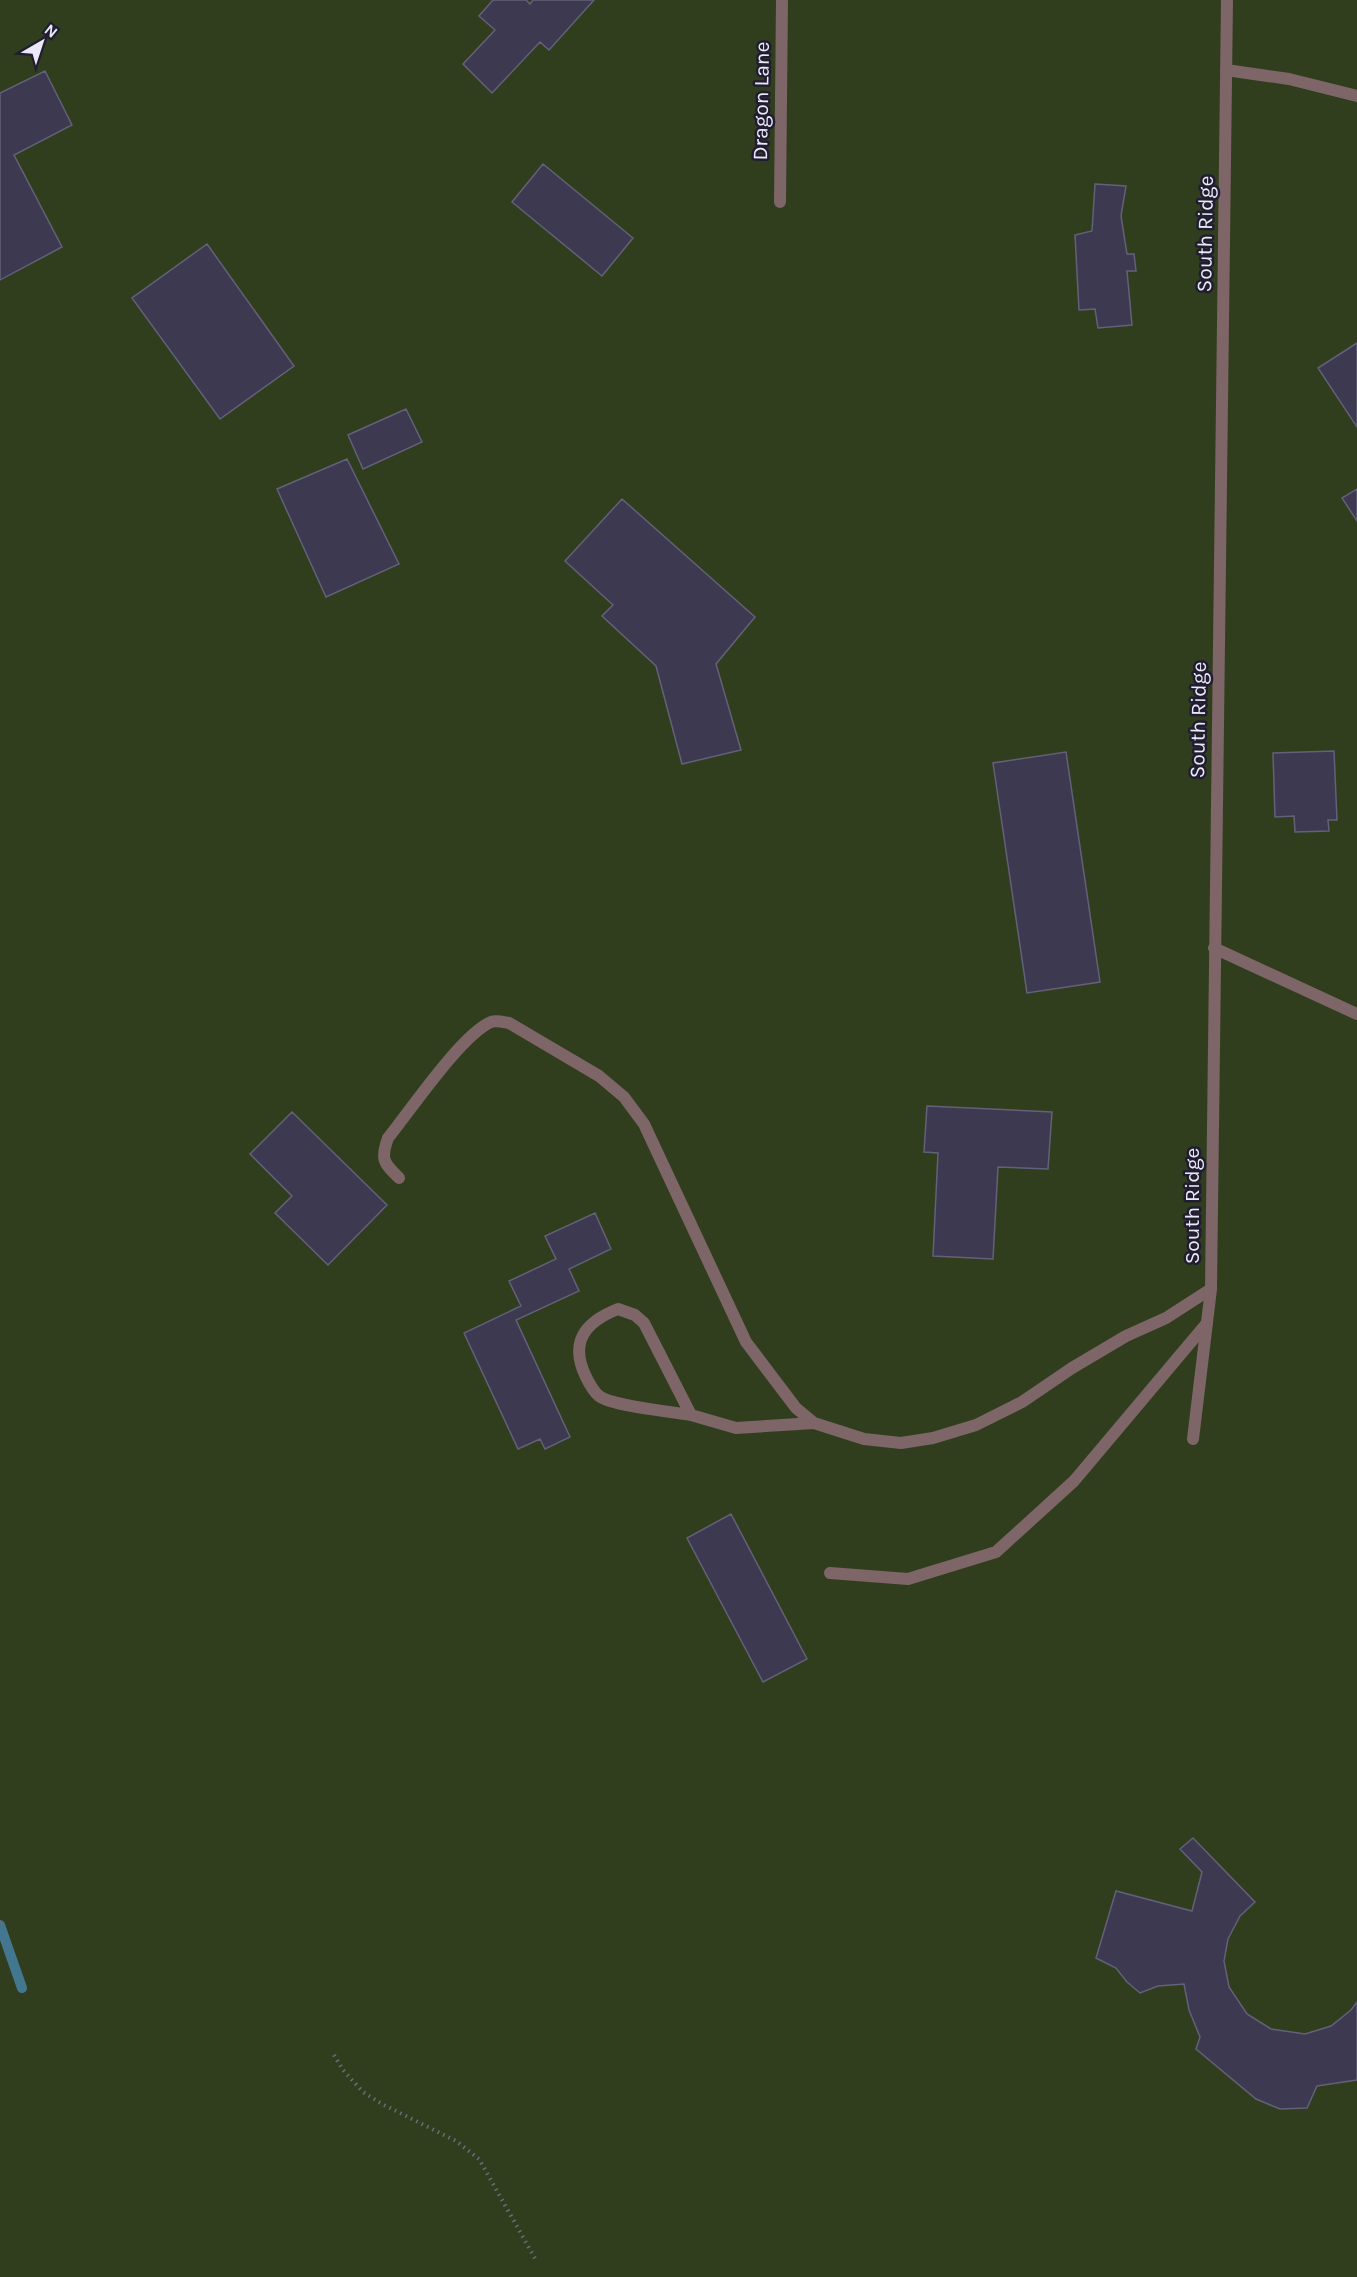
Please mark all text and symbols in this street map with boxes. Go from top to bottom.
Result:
north arrow [12,12,72,72]
text: N [41,20,62,42]
street label: Dragon Lane [748,41,774,161]
street label: South Ridge [1192,175,1218,293]
street label: South Ridge [1185,661,1211,779]
street label: South Ridge [1180,1148,1204,1264]

